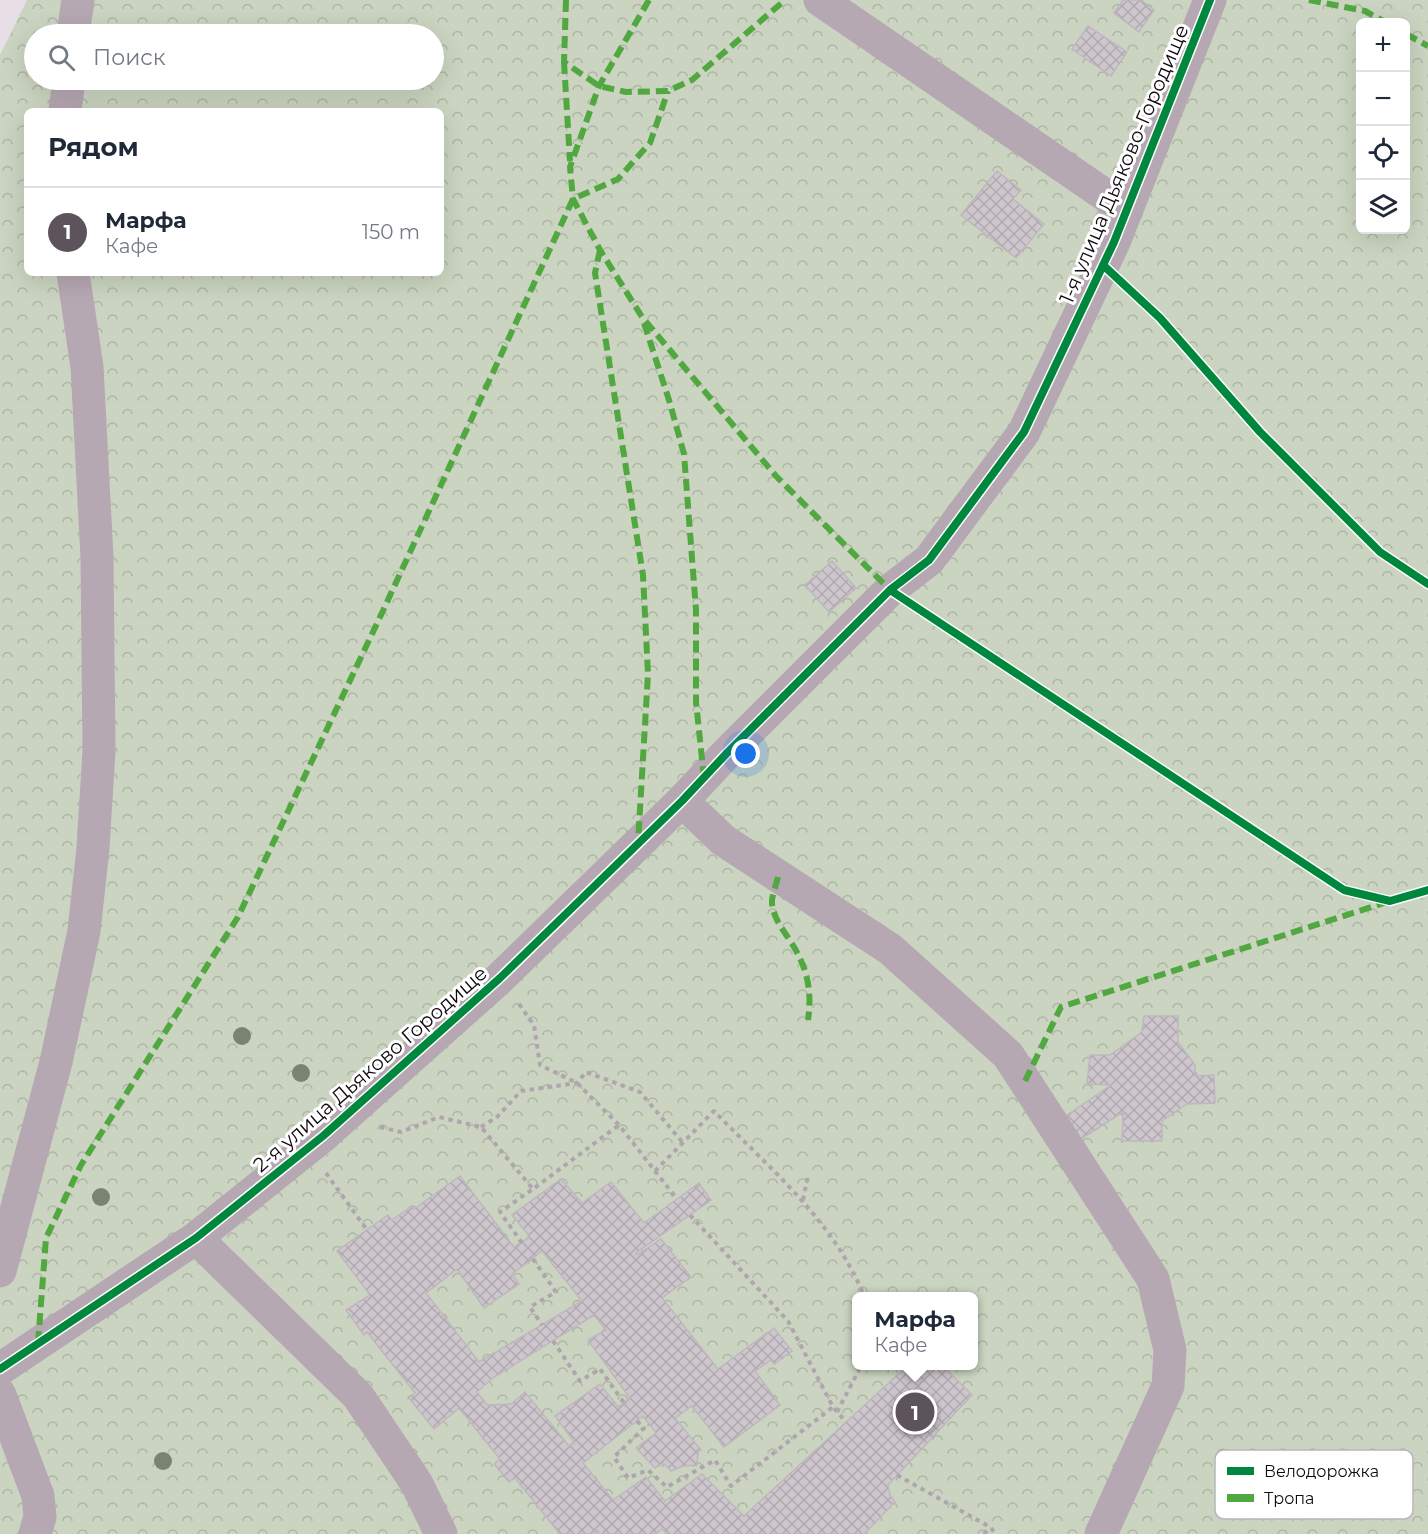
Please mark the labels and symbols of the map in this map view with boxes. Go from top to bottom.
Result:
street label: 1-я улица Дьяково-Городище [1054,21,1194,307]
your location [731,739,760,768]
street label: 2-я улица Дьяково Городище [248,961,492,1177]
pin: 1 [896,1390,934,1434]
legend [1215,1450,1413,1519]
text: Велодорожка [1264,1462,1379,1481]
text: Тропа [1264,1489,1314,1508]

